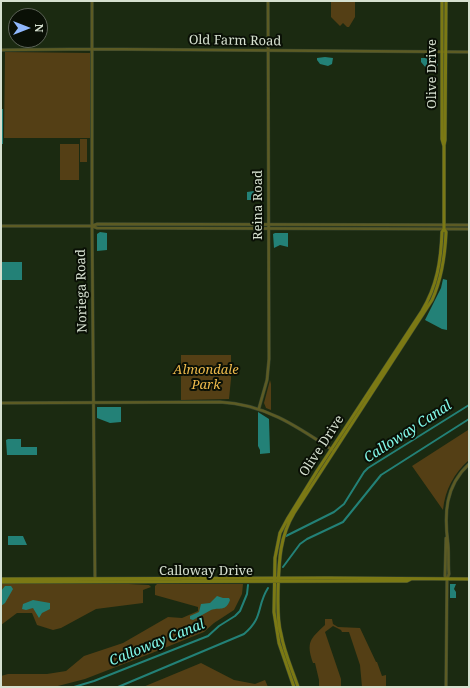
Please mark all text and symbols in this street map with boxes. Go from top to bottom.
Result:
north arrow [8,8,48,48]
text: N [32,24,47,32]
street label: Old Farm Road [189,32,281,50]
street label: Olive Drive [424,39,440,109]
street label: Reina Road [250,170,266,240]
street label: Noriega Road [73,249,91,333]
park label: Almondale Park [173,362,239,393]
water label: Calloway Canal [361,397,455,467]
street label: Olive Drive [296,412,348,480]
street label: Calloway Drive [159,563,253,579]
water label: Calloway Canal [107,616,207,670]

